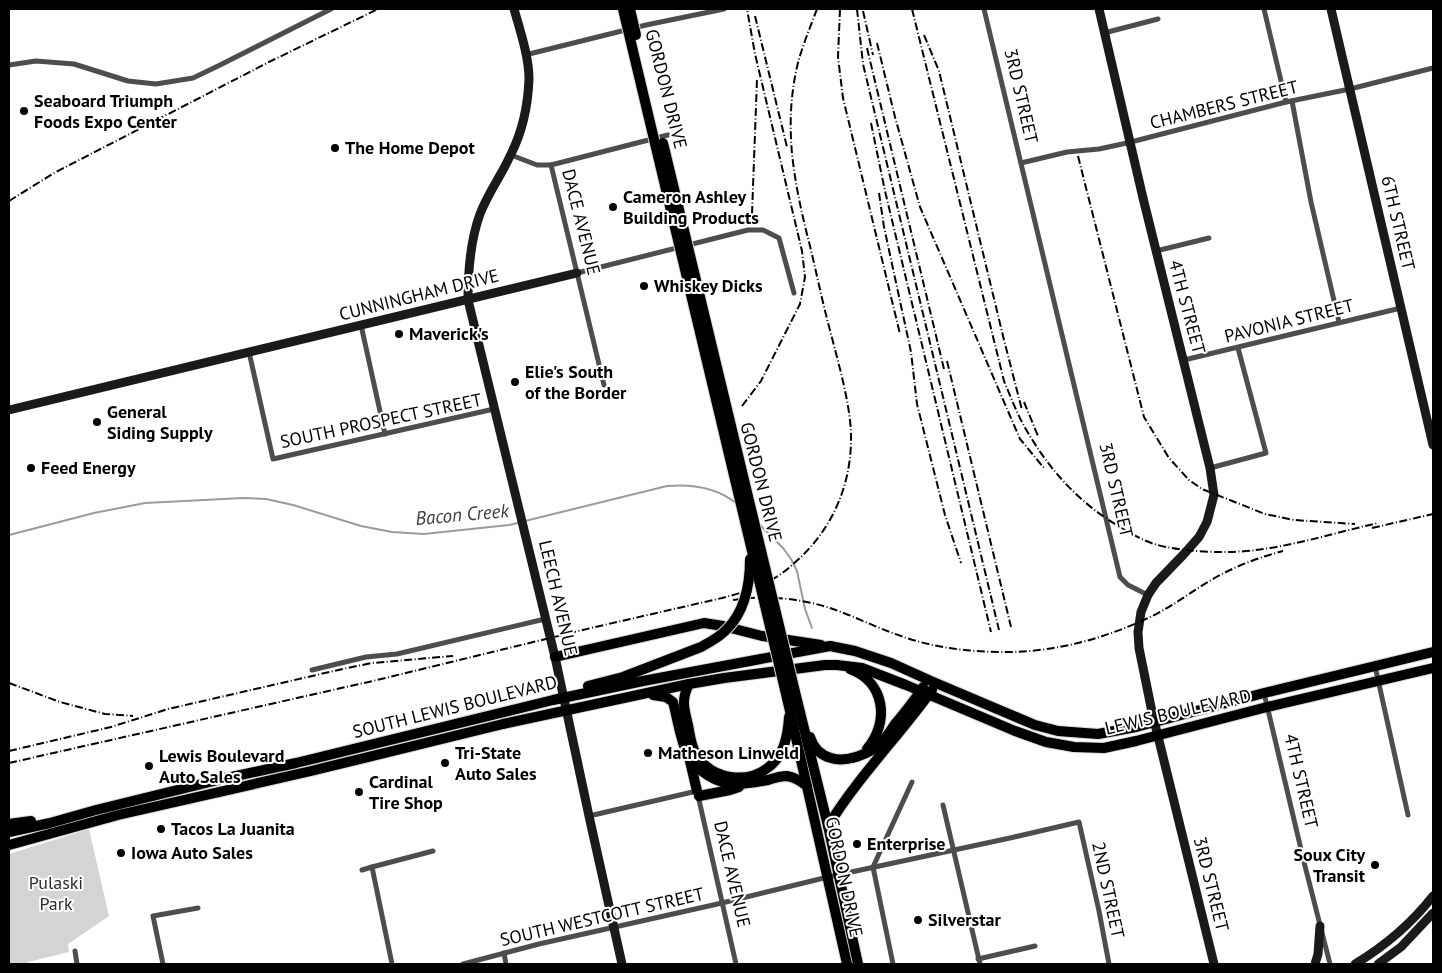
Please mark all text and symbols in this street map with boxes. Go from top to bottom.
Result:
street label: GORDON DRIVE [640,27,692,151]
street label: 3RD STREET [999,46,1044,146]
street label: CHAMBERS STREET [1147,75,1300,134]
place label: Seaboard Triumph Foods Expo Center [34,89,178,133]
marker: Seaboard Triumph Foods Expo Center [18,105,30,117]
place label: The Home Depot [345,136,475,159]
marker: The Home Depot [329,142,341,154]
street label: DACE AVENUE [557,166,606,277]
street label: 6TH STREET [1376,173,1421,272]
place label: Cameron Ashley Building Products [623,185,759,229]
marker: Cameron Ashley Building Products [607,201,619,213]
street label: 4TH STREET [1164,257,1211,356]
street label: CUNNINGHAM DRIVE [337,264,501,325]
place label: Whiskey Dicks [654,274,763,297]
marker: Whiskey Dicks [638,280,650,292]
street label: PAVONIA STREET [1222,293,1356,348]
place label: Maverick's [409,322,489,345]
marker: Maverick's [393,328,405,340]
place label: Elie's South of the Border [525,360,627,404]
marker: Elie's South of the Border [509,376,521,388]
street label: SOUTH PROSPECT STREET [278,388,484,453]
place label: General Siding Supply [107,400,213,444]
marker: General Siding Supply [91,416,103,428]
street label: GORDON DRIVE [735,420,787,544]
street label: 3RD STREET [1094,440,1139,540]
place label: Feed Energy [41,456,136,479]
marker: Feed Energy [25,462,37,474]
water label: Bacon Creek [414,498,511,530]
street label: LEECH AVENUE [534,538,583,658]
street label: SOUTH LEWIS BOULEVARD [350,670,559,743]
street label: LEWIS BOULEVARD [1103,684,1253,740]
street label: 4TH STREET [1279,731,1324,830]
place label: Tri-State Auto Sales [455,741,537,785]
place label: Matheson Linweld [658,741,799,764]
place label: Lewis Boulevard Auto Sales [159,744,284,788]
marker: Matheson Linweld [642,747,654,759]
marker: Tri-State Auto Sales [439,757,451,769]
marker: Lewis Boulevard Auto Sales [143,760,155,772]
place label: Cardinal Tire Shop [369,770,443,814]
marker: Cardinal Tire Shop [353,786,365,798]
street label: GORDON DRIVE [820,815,868,939]
place label: Tacos La Juanita [171,817,295,840]
street label: DACE AVENUE [709,818,756,929]
marker: Tacos La Juanita [155,823,167,835]
place label: Enterprise [867,832,945,855]
street label: 3RD STREET [1189,834,1234,934]
marker: Enterprise [851,838,863,850]
street label: 2ND STREET [1087,840,1130,940]
place label: Iowa Auto Sales [131,841,253,864]
place label: Soux City Transit [1294,843,1366,887]
marker: Iowa Auto Sales [115,847,127,859]
marker: Soux City Transit [1369,859,1381,871]
park label: Pulaski Park [29,871,83,915]
street label: SOUTH WESTCOTT STREET [498,882,706,951]
place label: Silverstar [928,908,1001,931]
marker: Silverstar [912,914,924,926]

